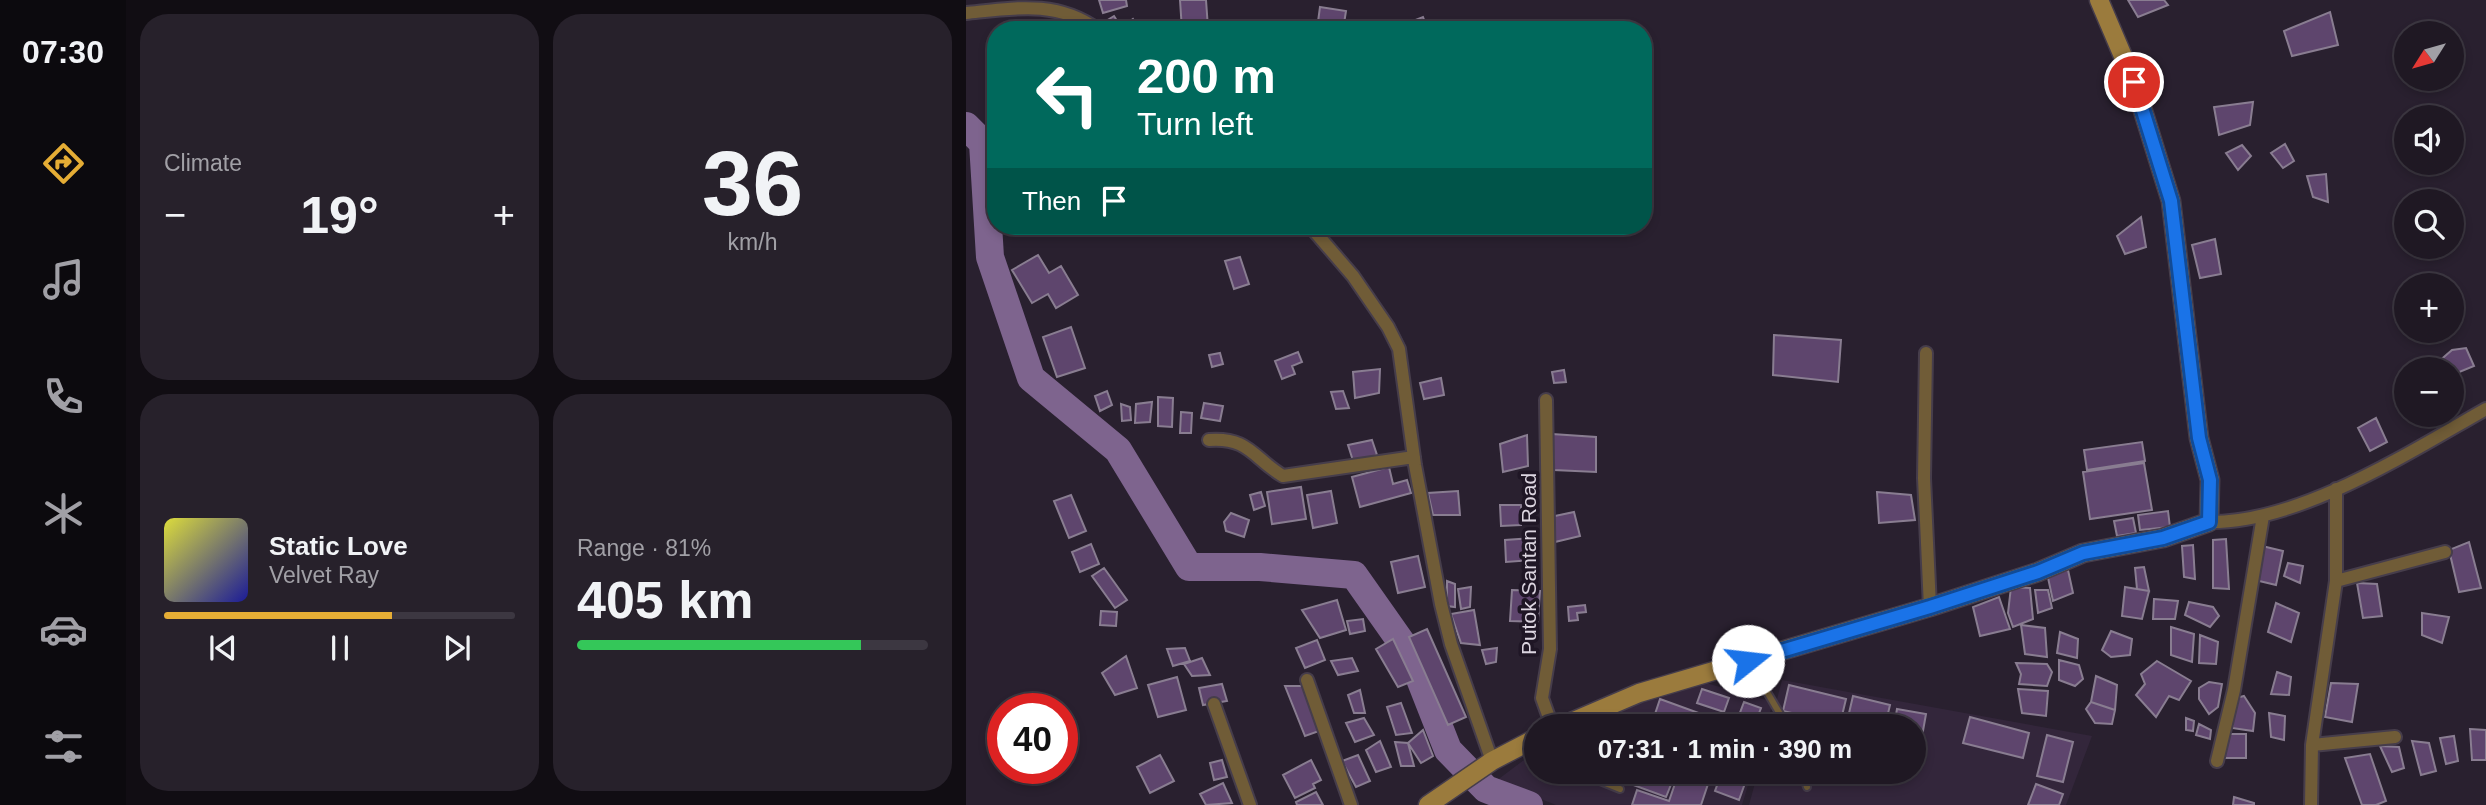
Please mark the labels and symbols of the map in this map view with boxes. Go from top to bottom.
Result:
north arrow [2394,21,2464,91]
pin [2104,52,2164,112]
street label: Putok Santan Road [1517,473,1540,655]
position arrow [1711,624,1785,698]
speed limit sign: 40 [987,693,1078,784]

